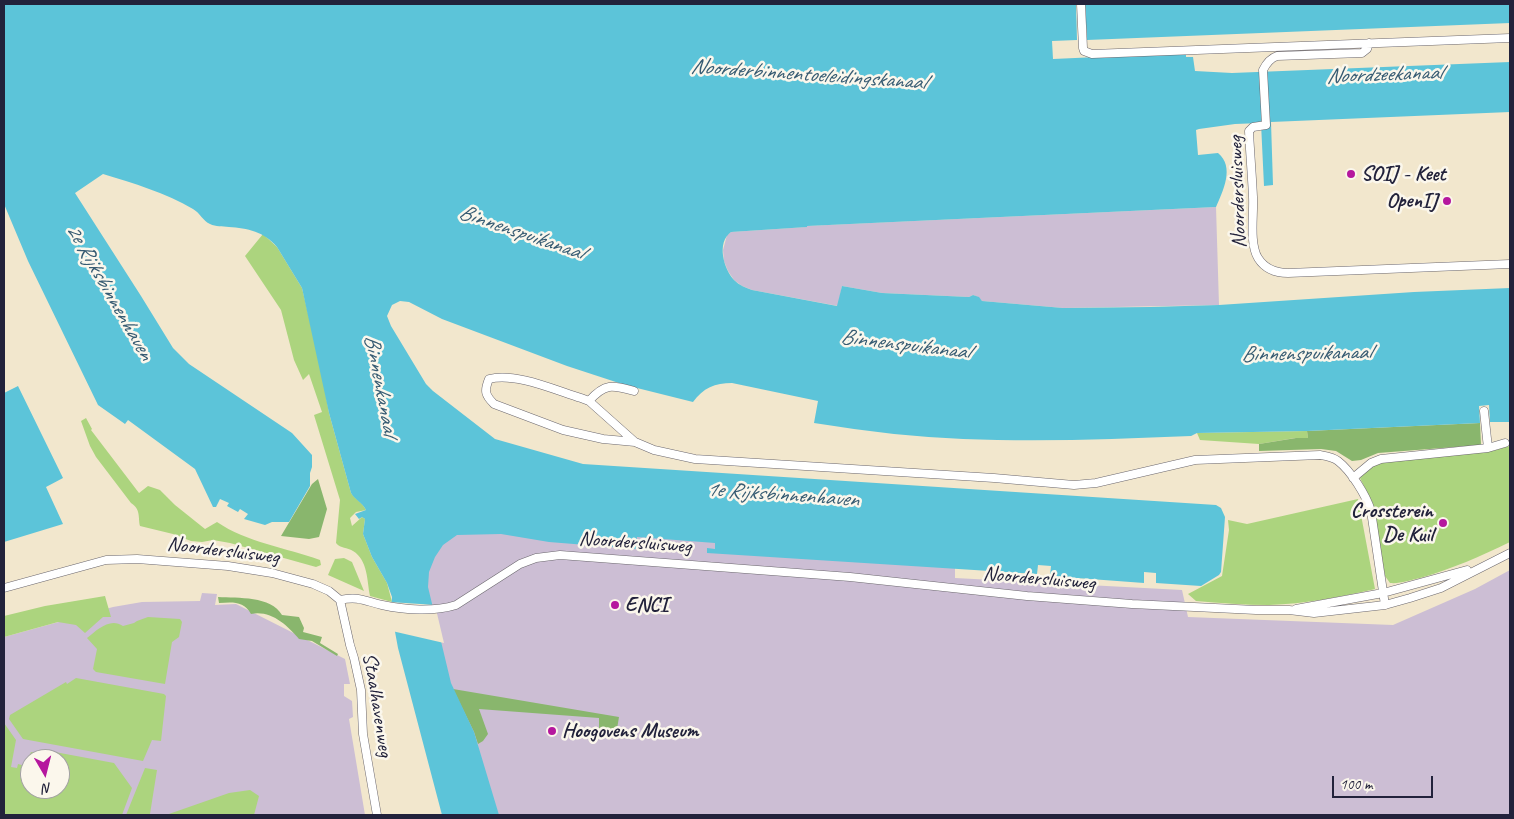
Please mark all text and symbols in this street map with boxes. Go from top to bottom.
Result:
water label: Noorderbinnentoeleidingskanaal [690,54,926,96]
water label: Noordzeekanaal [1326,60,1442,90]
street label: Noordersluisweg [1223,135,1253,249]
place label: SOIJ - Keet [1361,161,1445,187]
marker: SOIJ - Keet [1345,168,1357,180]
place label: OpenIJ [1386,188,1437,214]
marker: OpenIJ [1441,195,1453,207]
water label: Binnenspuikanaal [455,199,587,267]
water label: 2e Rijksbinnenhaven [59,219,159,365]
water label: Binnenspuikanaal [839,324,971,366]
water label: Binnenkanaal [357,333,403,437]
water label: Binnenspuikanaal [1241,340,1371,368]
water label: 1e Rijksbinnenhaven [705,477,859,513]
place label: Crossterein De Kuil [1351,498,1433,548]
marker: Crossterein De Kuil [1437,517,1449,529]
street label: Noordersluisweg [578,527,692,559]
street label: Noordersluisweg [166,532,280,570]
street label: Noordersluisweg [982,562,1096,596]
place label: ENCI [625,592,668,618]
marker: ENCI [609,599,621,611]
street label: Staalhavenweg [356,651,398,759]
place label: Hoogovens Museum [562,718,698,744]
marker: Hoogovens Museum [546,725,558,737]
north arrow [20,749,70,799]
scale bar [1334,766,1435,798]
text: 100 m [1340,775,1372,794]
text: N [42,779,53,797]

